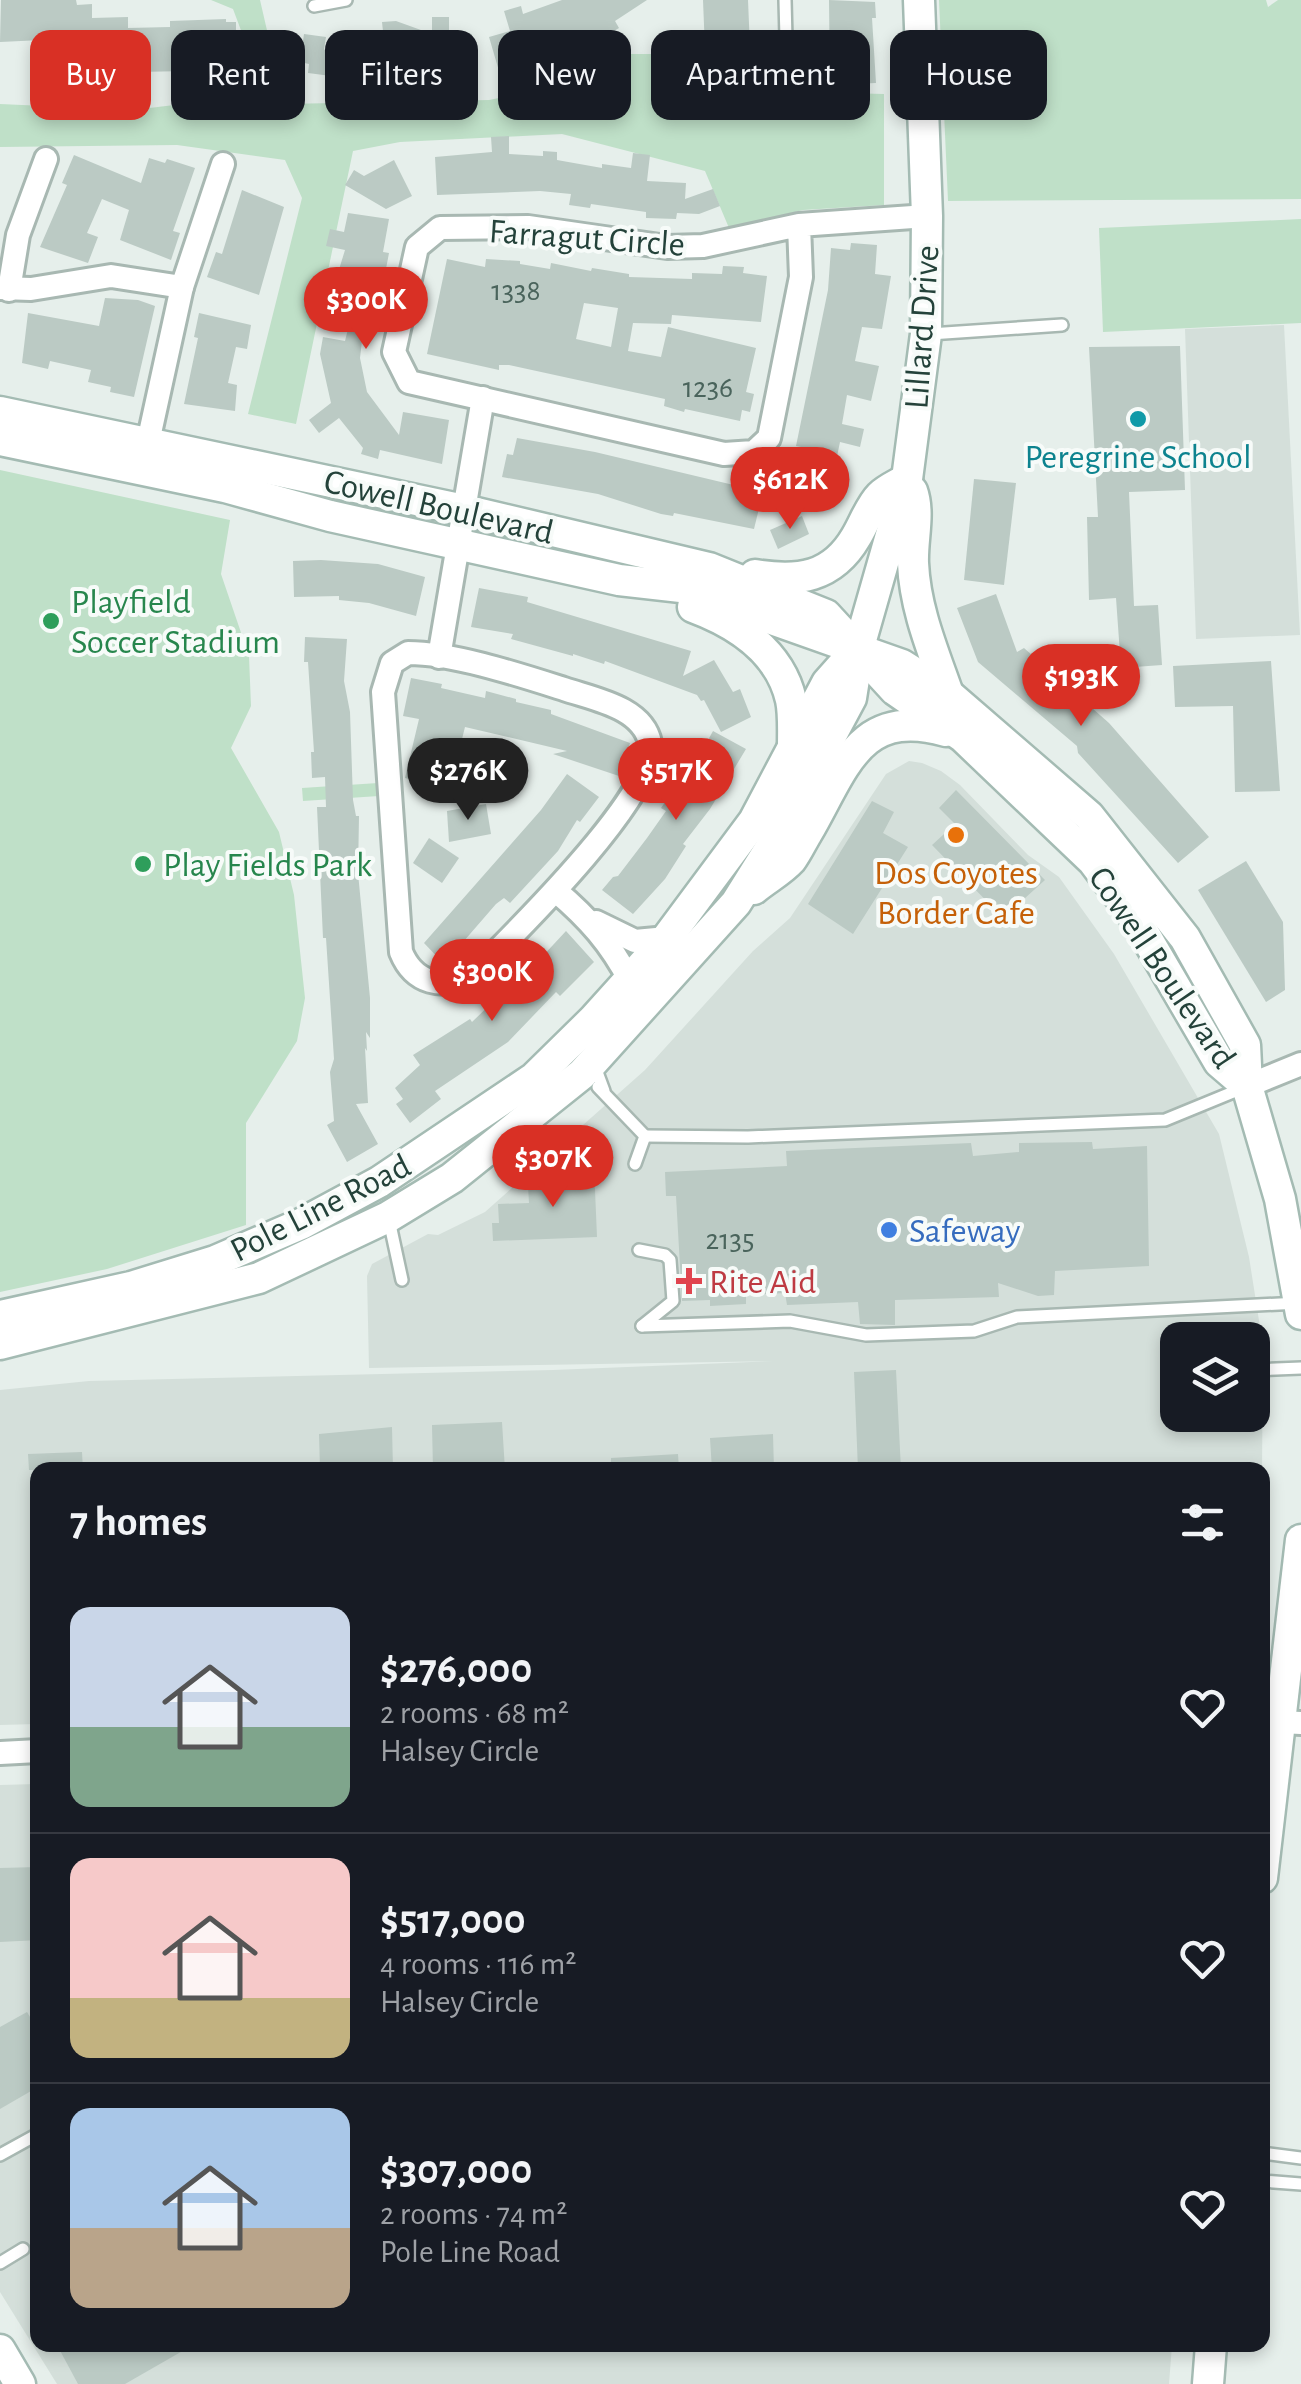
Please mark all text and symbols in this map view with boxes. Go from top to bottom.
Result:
chip: Buy [30,30,151,120]
chip: Rent [171,30,305,120]
chip: Filters [325,30,478,120]
chip: New [498,30,631,120]
chip: Apartment [651,30,870,120]
chip: House [890,30,1047,120]
street label: Farragut Circle [488,214,686,263]
street label: Lillard Drive [899,244,946,410]
pin: $300K [296,267,436,352]
house number: 1338 [491,276,541,306]
text: $300K [326,283,406,315]
house number: 1236 [683,373,733,403]
marker: Peregrine School [1127,408,1149,430]
place label: Peregrine School [1024,440,1252,475]
pin: $612K [720,447,860,532]
text: $612K [752,463,828,495]
street label: Cowell Boulevard [321,464,557,551]
place label: Playfield Soccer Stadium [71,585,280,660]
marker: Playfield Soccer Stadium [40,610,62,632]
pin: $193K [1011,644,1151,729]
text: $193K [1044,660,1118,692]
pin: $276K [398,738,538,823]
pin: $517K [606,738,746,823]
text: $276K [429,754,507,786]
text: $517K [640,754,712,786]
marker: Dos Coyotes Border Cafe [945,824,967,846]
place label: Play Fields Park [163,848,372,883]
marker: Play Fields Park [132,853,154,875]
place label: Dos Coyotes Border Cafe [874,856,1038,931]
street label: Cowell Boulevard [1082,861,1242,1075]
pin: $300K [422,939,562,1024]
text: $300K [452,955,532,987]
pin: $307K [483,1125,623,1210]
text: $307K [514,1141,592,1173]
street label: Pole Line Road [225,1148,416,1269]
place label: Safeway [909,1214,1020,1249]
marker: Safeway [878,1219,900,1241]
house number: 2135 [706,1225,754,1255]
place label: Rite Aid [709,1265,816,1300]
marker: Rite Aid [678,1270,700,1292]
map controls [1160,1322,1270,1432]
button: layers [1160,1322,1270,1432]
icon: filters [1175,1495,1230,1550]
text: 7 homes [70,1501,207,1543]
icon: home [150,1647,270,1767]
text: $276,000 [380,1648,532,1690]
icon: heart [1175,1680,1230,1735]
text: 2 rooms · 68 m² [380,1697,569,1729]
text: Halsey Circle [380,1735,539,1767]
icon: home [150,1898,270,2018]
text: $517,000 [380,1899,526,1941]
icon: heart [1175,1931,1230,1986]
text: 4 rooms · 116 m² [380,1948,577,1980]
text: Halsey Circle [380,1986,539,2018]
icon: home [150,2148,270,2268]
text: $307,000 [380,2149,532,2191]
icon: heart [1175,2181,1230,2236]
text: 2 rooms · 74 m² [380,2198,567,2230]
text: Pole Line Road [380,2236,560,2268]

